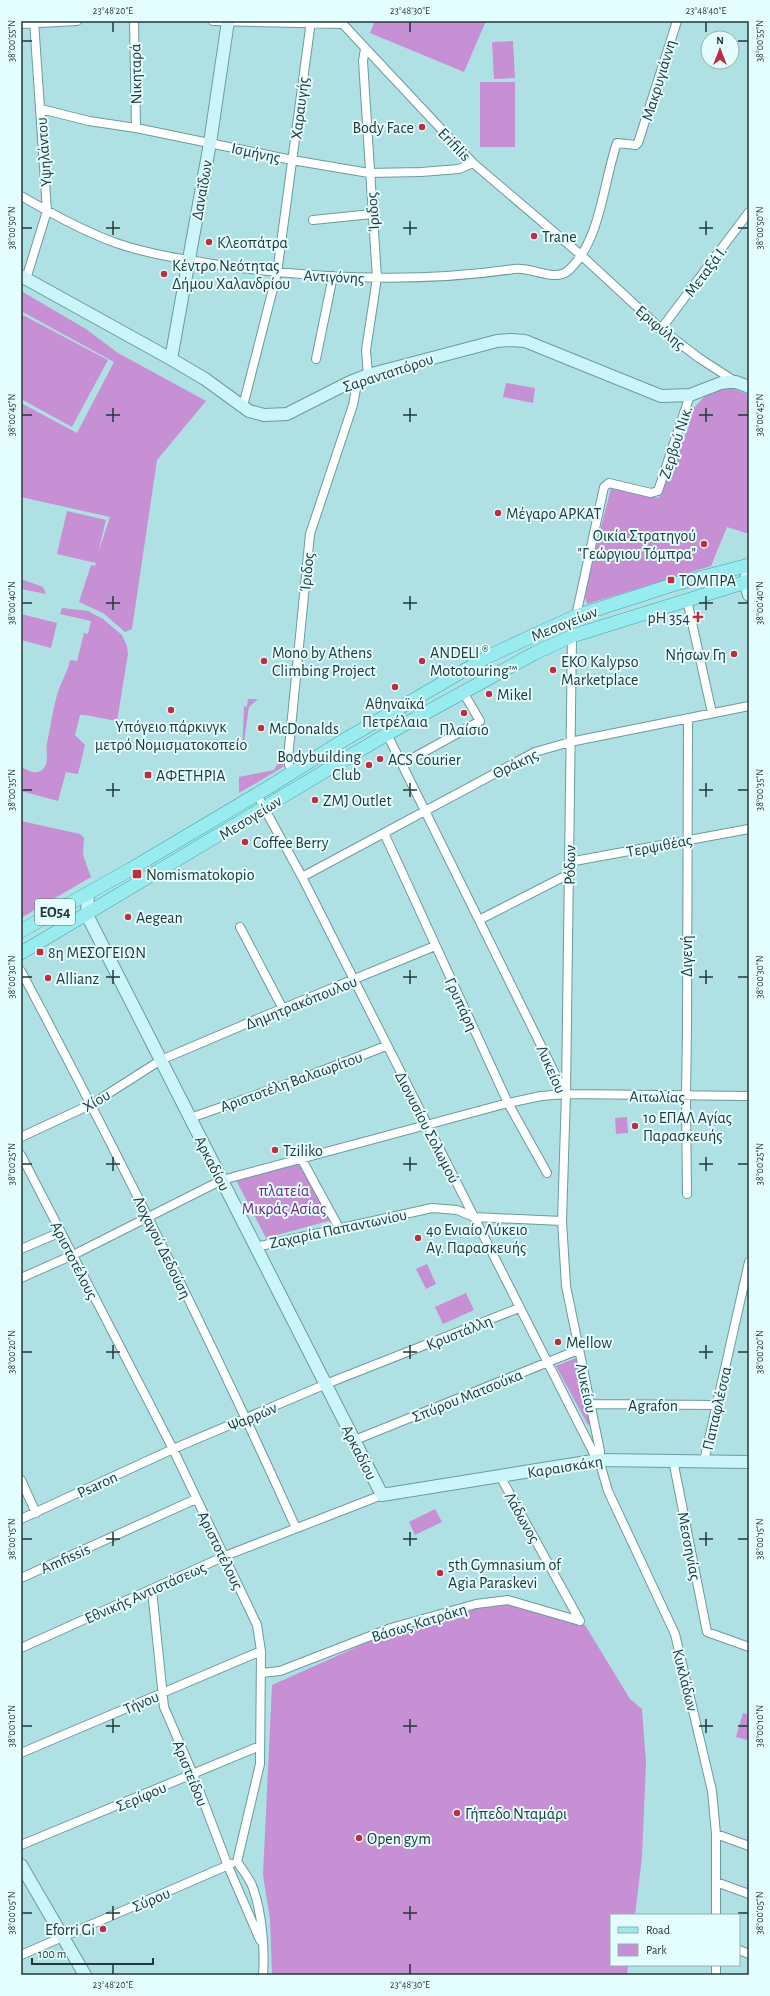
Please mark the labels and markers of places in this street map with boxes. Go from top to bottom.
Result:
place label: Body Face [353,120,414,137]
marker: Body Face [417,122,427,132]
place label: Trane [542,229,577,245]
marker: Trane [529,231,539,241]
place label: Κλεοπάτρα [217,235,288,251]
marker: Κλεοπάτρα [204,237,214,247]
place label: Κέντρο Νεότητας Δήμου Χαλανδρίου [172,258,290,292]
marker: Κέντρο Νεότητας Δήμου Χαλανδρίου [159,269,169,279]
place label: Μέγαρο ΑΡΚΑΤ [506,506,601,522]
marker: Μέγαρο ΑΡΚΑΤ [493,508,503,518]
place label: Οικία Στρατηγού "Γεώργιου Τόμπρα" [578,528,696,562]
marker: Οικία Στρατηγού "Γεώργιου Τόμπρα" [699,539,709,549]
place label: ΤΟΜΠΡΑ [679,573,736,589]
marker: ΤΟΜΠΡΑ [666,575,676,585]
place label: pH 354 [648,610,690,626]
marker: pH 354 [693,612,703,622]
place label: Mono by Athens Climbing Project [272,645,376,680]
place label: ANDELI ® Mototouring™ [430,645,518,679]
place label: Νήσων Γη [665,647,726,663]
marker: Νήσων Γη [729,649,739,659]
place label: EKO Kalypso Marketplace [561,654,639,688]
marker: Mono by Athens Climbing Project [259,656,269,666]
marker: ANDELI ® Mototouring™ [417,656,427,666]
marker: EKO Kalypso Marketplace [548,665,558,675]
marker: Αθηναϊκά Πετρέλαια [390,682,400,692]
place label: Mikel [497,687,532,703]
marker: Mikel [484,689,494,699]
place label: Αθηναϊκά Πετρέλαια [362,696,428,730]
marker: Υπόγειο πάρκινγκ μετρό Νομισματοκοπείο [166,705,176,715]
marker: Πλαίσιο [459,708,469,718]
place label: Υπόγειο πάρκινγκ μετρό Νομισματοκοπείο [95,719,248,753]
place label: McDonalds [269,721,339,737]
place label: Πλαίσιο [439,722,489,738]
marker: McDonalds [256,723,266,733]
place label: Bodybuilding Club [277,749,361,783]
place label: ACS Courier [388,752,462,768]
marker: ACS Courier [375,754,385,764]
marker: Bodybuilding Club [364,760,374,770]
place label: ΑΦΕΤΗΡΙΑ [156,768,226,784]
marker: ΑΦΕΤΗΡΙΑ [143,770,153,780]
place label: ZMJ Outlet [323,793,392,809]
marker: ZMJ Outlet [310,795,320,805]
place label: Coffee Berry [253,835,329,852]
marker: Coffee Berry [240,837,250,847]
place label: Nomismatokopio [146,867,255,883]
marker: Nomismatokopio [131,868,143,880]
place label: Aegean [136,910,183,926]
marker: Aegean [123,912,133,922]
place label: 8η ΜΕΣΟΓΕΙΩΝ [48,945,146,961]
marker: 8η ΜΕΣΟΓΕΙΩΝ [35,947,45,957]
place label: Allianz [56,971,100,987]
marker: Allianz [43,973,53,983]
place label: 1ο ΕΠΑΛ Αγίας Παρασκευής [643,1110,732,1145]
marker: 1ο ΕΠΑΛ Αγίας Παρασκευής [630,1121,640,1131]
place label: Tziliko [283,1143,323,1159]
marker: Tziliko [270,1145,280,1155]
place label: 4ο Ενιαίο Λύκειο Αγ. Παρασκευής [426,1222,528,1257]
marker: 4ο Ενιαίο Λύκειο Αγ. Παρασκευής [413,1233,423,1243]
place label: Mellow [566,1335,612,1351]
marker: Mellow [553,1337,563,1347]
place label: 5th Gymnasium of Agia Paraskevi [448,1557,562,1591]
marker: 5th Gymnasium of Agia Paraskevi [435,1568,445,1578]
place label: Γήπεδο Νταμάρι [465,1806,567,1822]
marker: Γήπεδο Νταμάρι [452,1808,462,1818]
place label: Open gym [367,1831,431,1848]
marker: Open gym [354,1833,364,1843]
place label: Eforri Gi [45,1922,95,1938]
marker: Eforri Gi [98,1924,108,1934]

